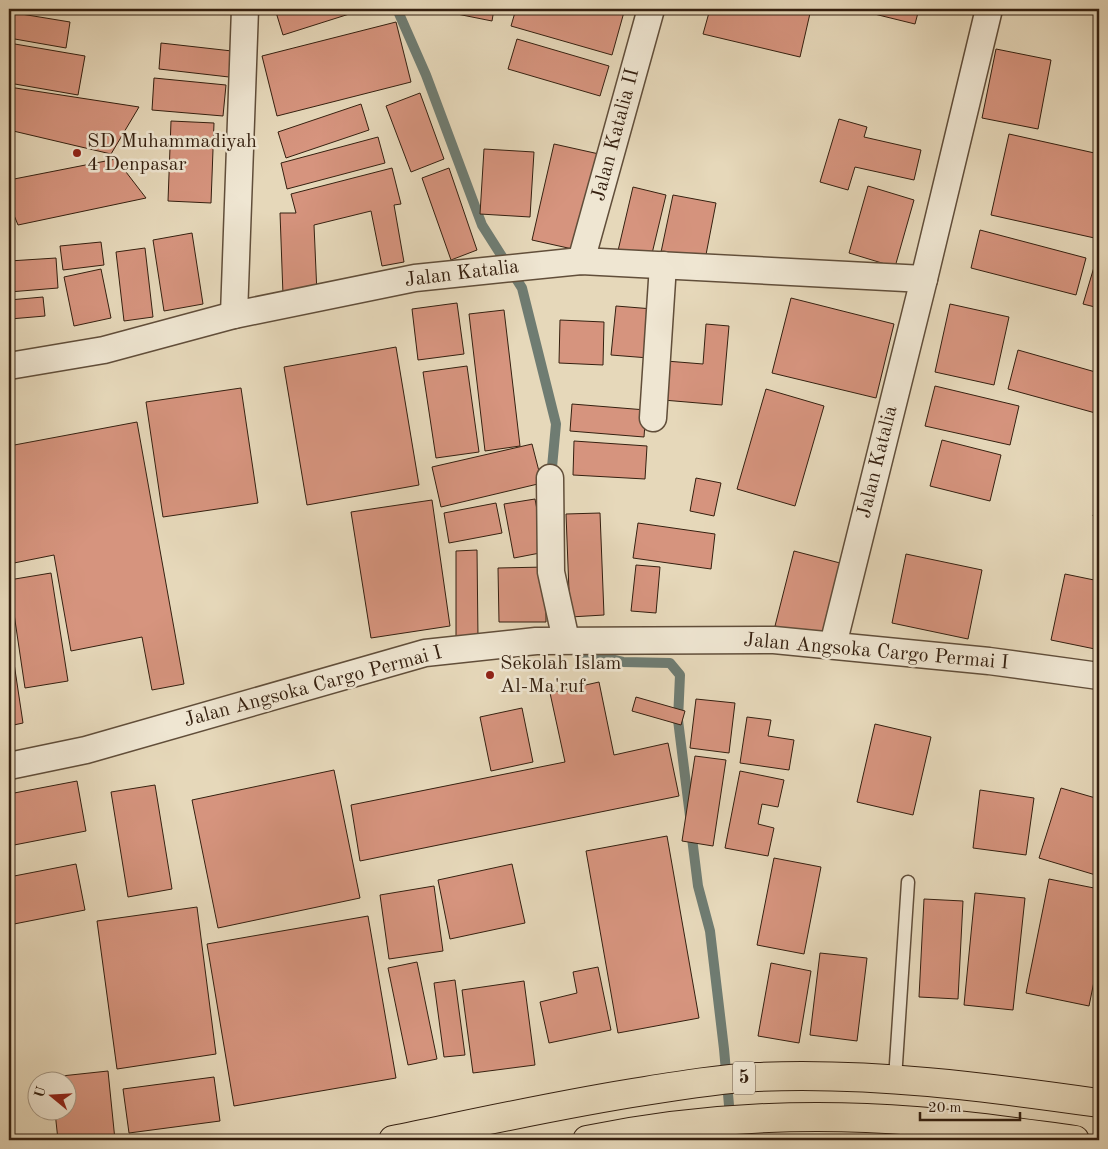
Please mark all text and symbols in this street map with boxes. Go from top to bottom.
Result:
street label: Jalan Katalia II [589,66,643,203]
place label: SD Muhammadiyah 4 Denpasar [87,132,257,175]
marker: SD Muhammadiyah 4 Denpasar [71,147,83,159]
street label: Jalan Katalia [404,257,520,291]
street label: Jalan Katalia [854,404,902,520]
street label: Jalan Angsoka Cargo Permai I [743,630,1010,674]
street label: Jalan Angsoka Cargo Permai I [182,643,444,731]
place label: Sekolah Islam Al-Ma'ruf [500,654,622,697]
marker: Sekolah Islam Al-Ma'ruf [484,669,496,681]
road number: 5 [733,1062,755,1094]
north arrow [28,1072,78,1122]
text: U [32,1085,49,1100]
scale bar [920,1089,1020,1121]
text: 20 m [928,1101,962,1116]

